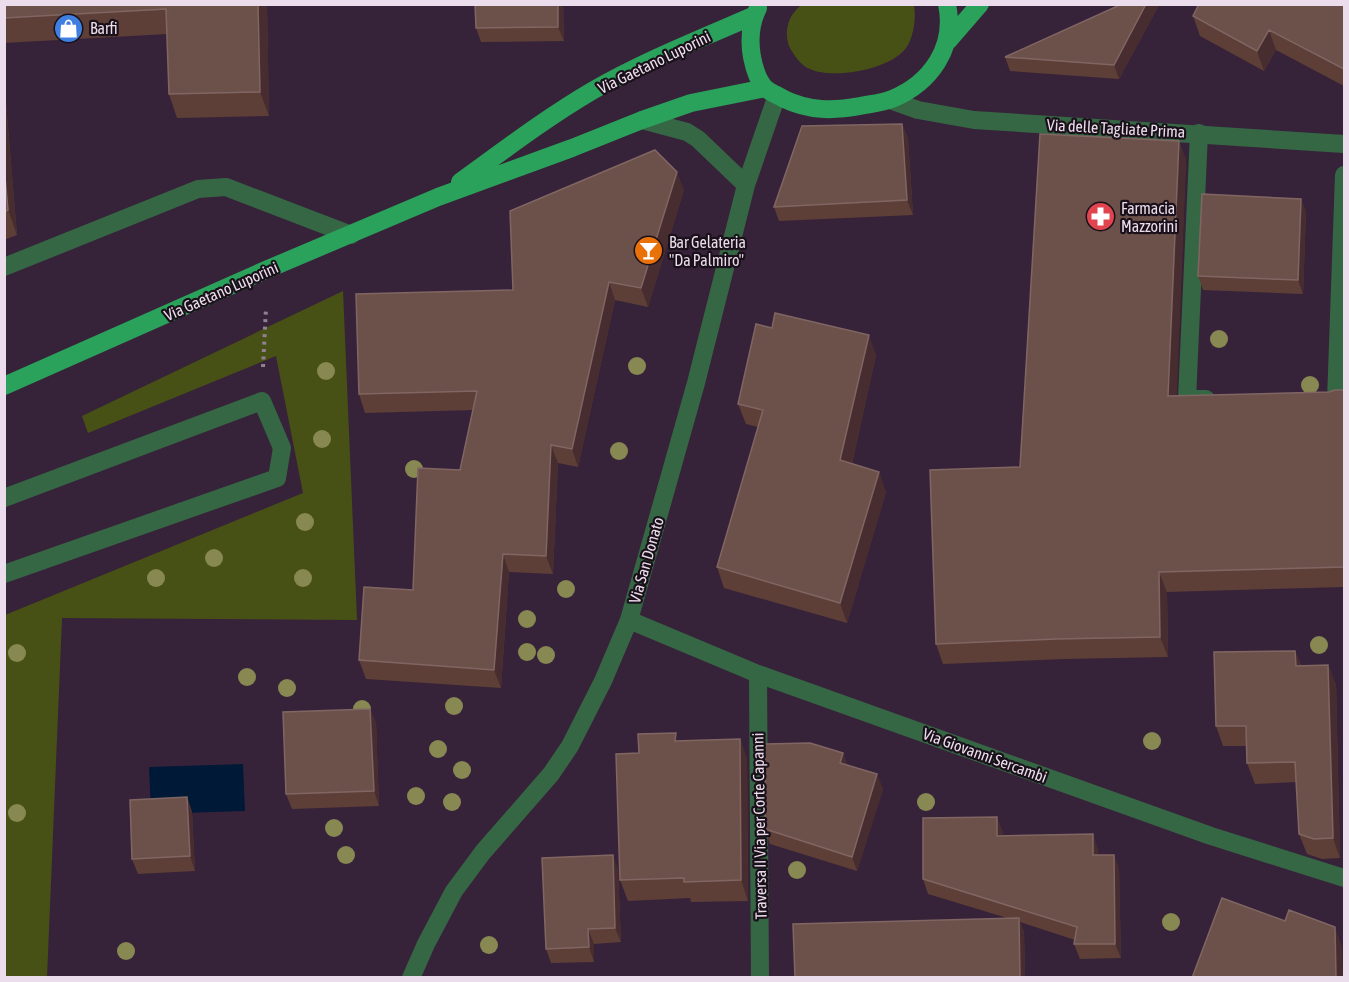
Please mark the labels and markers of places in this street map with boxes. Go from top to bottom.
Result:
shop icon: Barfi [53,12,85,44]
place label: Barfi [90,19,118,37]
place label: Farmacia Mazzorini [1121,199,1178,235]
pharmacy icon: Farmacia Mazzorini [1084,201,1116,233]
place label: Bar Gelateria "Da Palmiro" [669,233,746,269]
bar icon: Bar Gelateria "Da Palmiro" [632,235,664,267]

